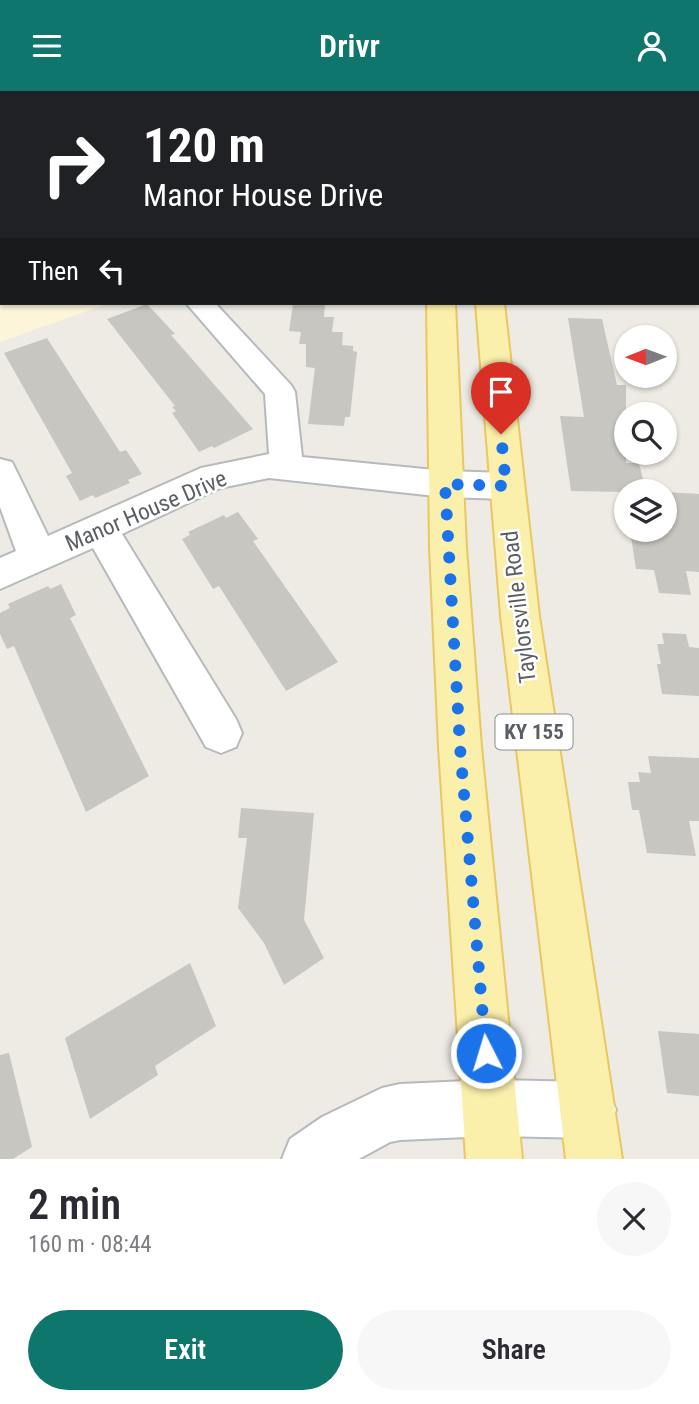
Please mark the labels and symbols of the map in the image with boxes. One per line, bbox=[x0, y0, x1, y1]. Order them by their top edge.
north arrow bbox=[614, 325, 677, 389]
pin bbox=[471, 362, 531, 434]
street label: Manor House Drive bbox=[61, 465, 231, 557]
street label: Taylorsville Road bbox=[496, 529, 542, 685]
road number: KY 155 bbox=[496, 715, 572, 749]
position arrow bbox=[449, 1016, 523, 1090]

